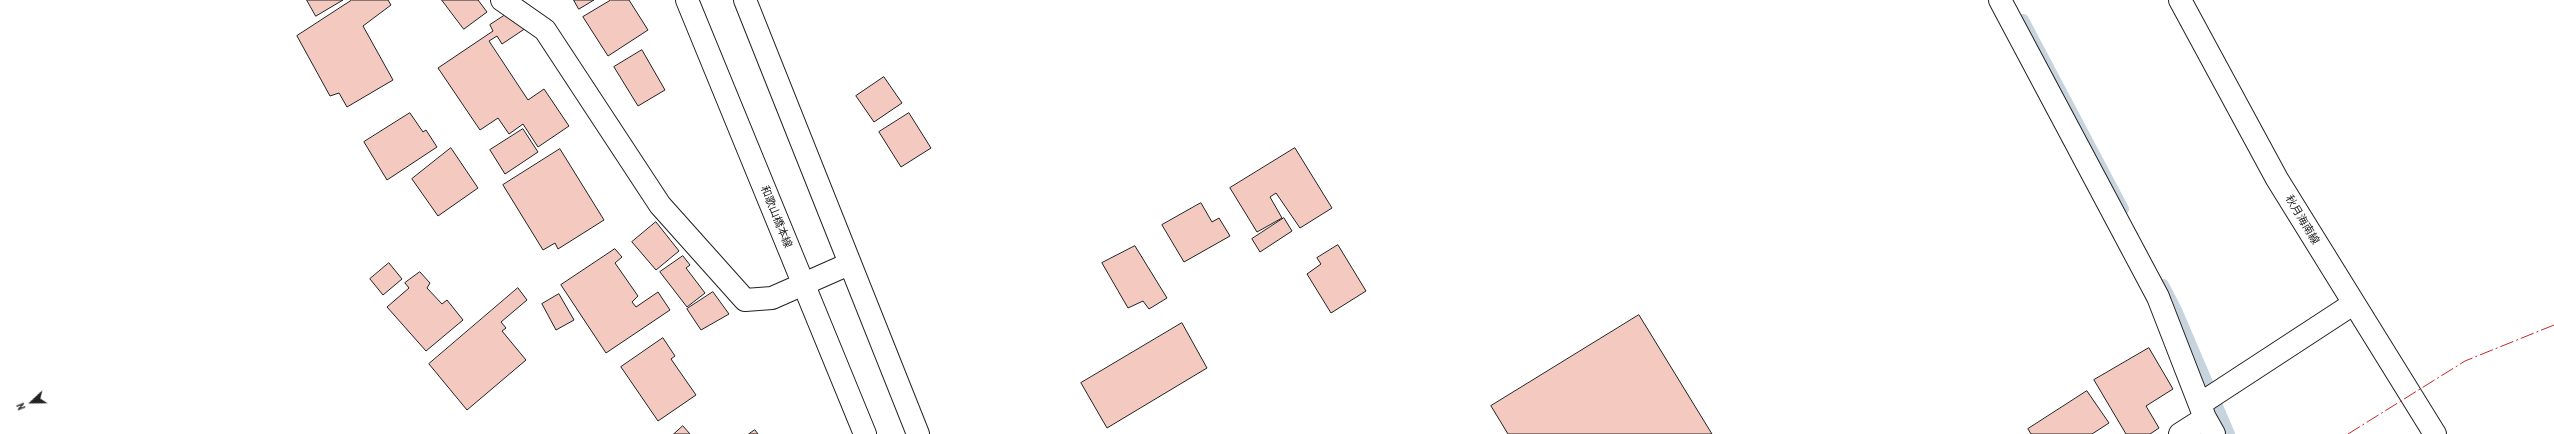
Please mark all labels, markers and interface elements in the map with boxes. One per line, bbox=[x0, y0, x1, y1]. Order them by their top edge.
street label: 和歌山橋本線 bbox=[758, 184, 794, 250]
street label: 秋月海南線 bbox=[2282, 193, 2322, 247]
north arrow bbox=[12, 382, 52, 422]
text: N bbox=[13, 401, 28, 412]

